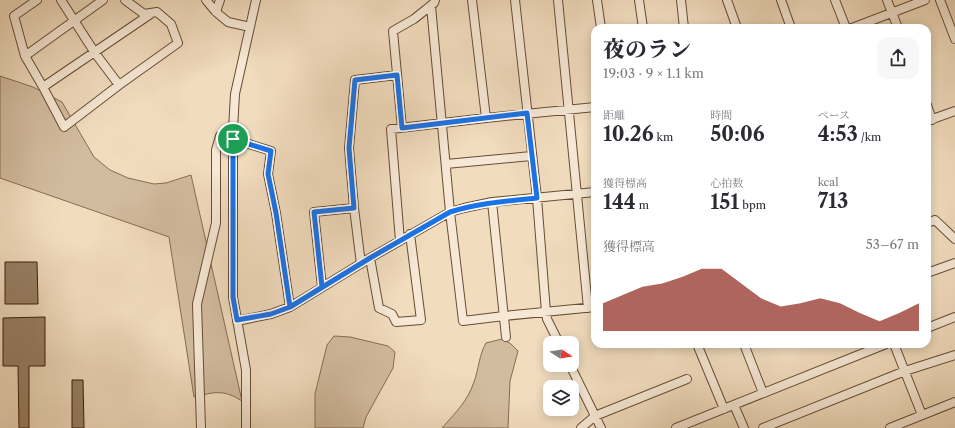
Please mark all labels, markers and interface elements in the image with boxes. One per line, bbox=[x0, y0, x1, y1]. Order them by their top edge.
text: 夜のラン bbox=[603, 36, 691, 63]
button: share bbox=[877, 37, 919, 79]
text: 19:03 · 9 × 1.1 km bbox=[603, 65, 704, 81]
text: 距離 bbox=[603, 108, 625, 122]
text: 時間 bbox=[710, 108, 732, 122]
text: ペース bbox=[818, 108, 850, 122]
pin bbox=[216, 122, 250, 156]
text: 10.26 bbox=[603, 122, 654, 146]
text: 50:06 bbox=[710, 122, 765, 146]
text: 4:53 bbox=[818, 122, 858, 146]
icon: arrive bbox=[222, 128, 244, 150]
text: km bbox=[654, 130, 673, 144]
text: /km bbox=[858, 130, 881, 144]
text: kcal bbox=[818, 175, 838, 189]
text: 獲得標高 bbox=[603, 176, 647, 190]
text: 心拍数 bbox=[710, 176, 743, 190]
text: 713 bbox=[818, 189, 848, 213]
text: 144 bbox=[603, 190, 636, 214]
text: 151 bbox=[710, 190, 739, 214]
text: m bbox=[636, 198, 649, 212]
text: bpm bbox=[739, 198, 766, 212]
text: 53–67 m bbox=[866, 236, 919, 252]
text: 獲得標高 bbox=[603, 238, 655, 254]
north arrow bbox=[543, 336, 579, 372]
map controls bbox=[543, 336, 579, 416]
button: layers bbox=[543, 380, 579, 416]

